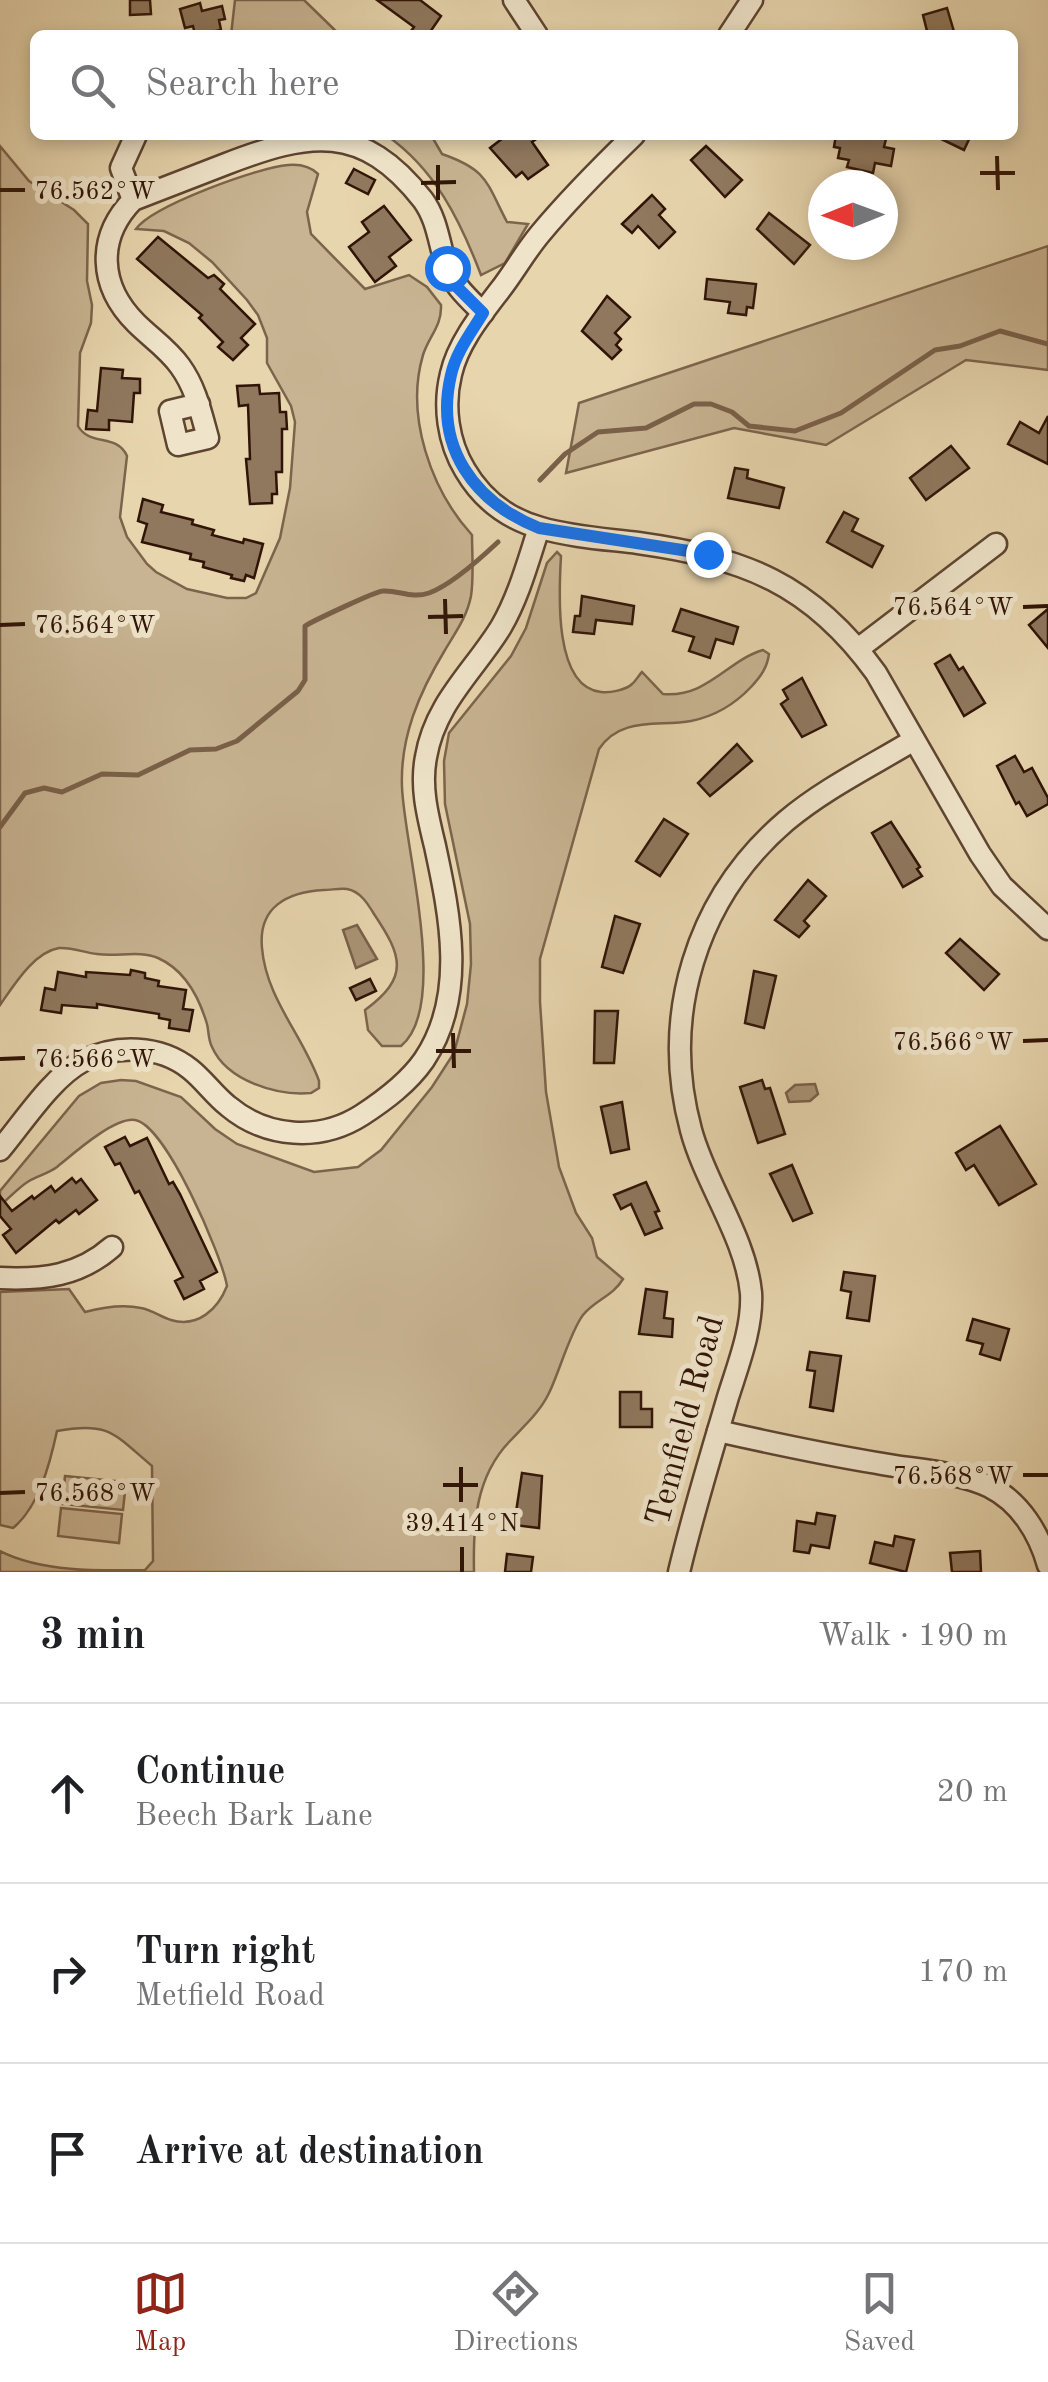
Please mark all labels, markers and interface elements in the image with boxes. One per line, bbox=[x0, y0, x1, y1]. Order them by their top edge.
search box bbox=[30, 30, 1018, 140]
icon: search bbox=[65, 58, 120, 113]
text: Search here bbox=[145, 66, 340, 104]
north arrow bbox=[808, 170, 898, 260]
text: 76.562°W bbox=[35, 180, 156, 205]
route start bbox=[425, 246, 471, 292]
route end bbox=[686, 532, 732, 578]
text: 76.564°W bbox=[893, 596, 1014, 621]
text: 76.564°W bbox=[35, 614, 156, 639]
text: 76.566°W bbox=[893, 1031, 1014, 1056]
text: 76.566°W bbox=[35, 1048, 156, 1073]
street label: Temfield Road bbox=[641, 1312, 731, 1530]
text: 76.568°W bbox=[893, 1465, 1014, 1490]
text: 76.568°W bbox=[35, 1482, 156, 1507]
text: 39.414°N bbox=[405, 1512, 519, 1537]
text: 3 min bbox=[40, 1616, 146, 1658]
text: Walk · 190 m bbox=[818, 1621, 1008, 1653]
text: Continue bbox=[135, 1754, 285, 1792]
icon: ahead bbox=[40, 1766, 95, 1821]
text: 20 m bbox=[937, 1777, 1008, 1809]
text: Beech Bark Lane bbox=[135, 1801, 373, 1833]
text: Turn right bbox=[135, 1934, 315, 1972]
icon: right bbox=[40, 1946, 95, 2001]
text: 170 m bbox=[918, 1957, 1008, 1989]
text: Metfield Road bbox=[135, 1981, 325, 2013]
icon: arrive bbox=[40, 2126, 95, 2181]
text: Arrive at destination bbox=[135, 2134, 484, 2172]
tab: Map bbox=[133, 2266, 188, 2361]
tab: Directions bbox=[454, 2266, 578, 2361]
tab: Saved bbox=[844, 2266, 915, 2361]

